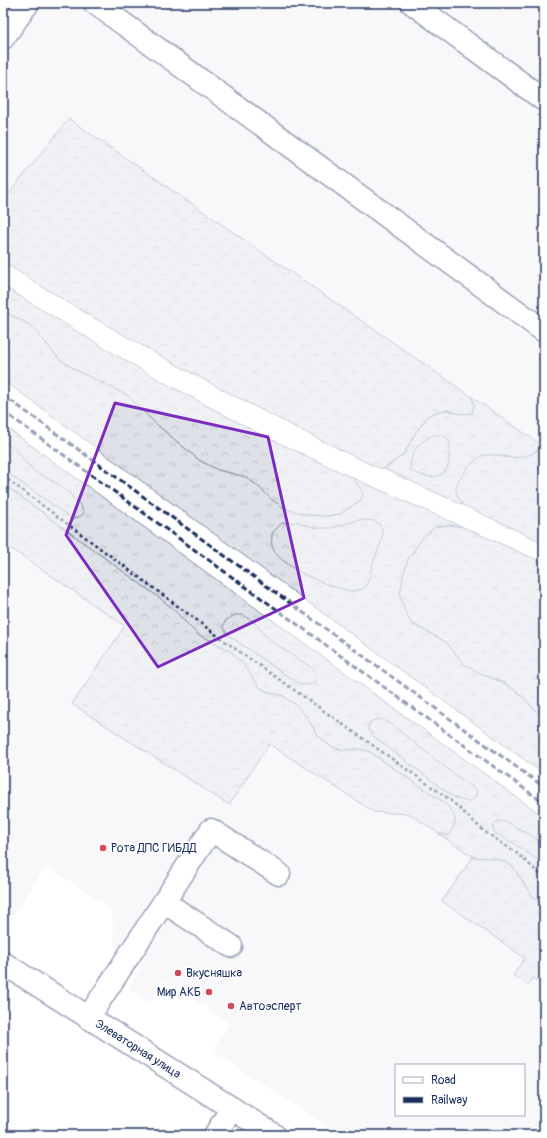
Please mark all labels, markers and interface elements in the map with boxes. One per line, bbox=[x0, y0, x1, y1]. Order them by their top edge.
place label: Рота ДПС ГИБДД bbox=[111, 841, 197, 856]
marker: Рота ДПС ГИБДД bbox=[98, 843, 108, 853]
place label: Вкусняшка bbox=[186, 966, 243, 981]
marker: Вкусняшка bbox=[173, 968, 183, 978]
place label: Мир АКБ bbox=[157, 985, 201, 1000]
marker: Мир АКБ bbox=[204, 987, 214, 997]
place label: Автоэсперт bbox=[239, 999, 301, 1014]
marker: Автоэсперт bbox=[226, 1001, 236, 1011]
street label: Элеваторная улица bbox=[92, 1016, 184, 1082]
legend bbox=[395, 1064, 525, 1116]
text: Road bbox=[431, 1073, 456, 1088]
text: Railway bbox=[431, 1093, 467, 1108]

